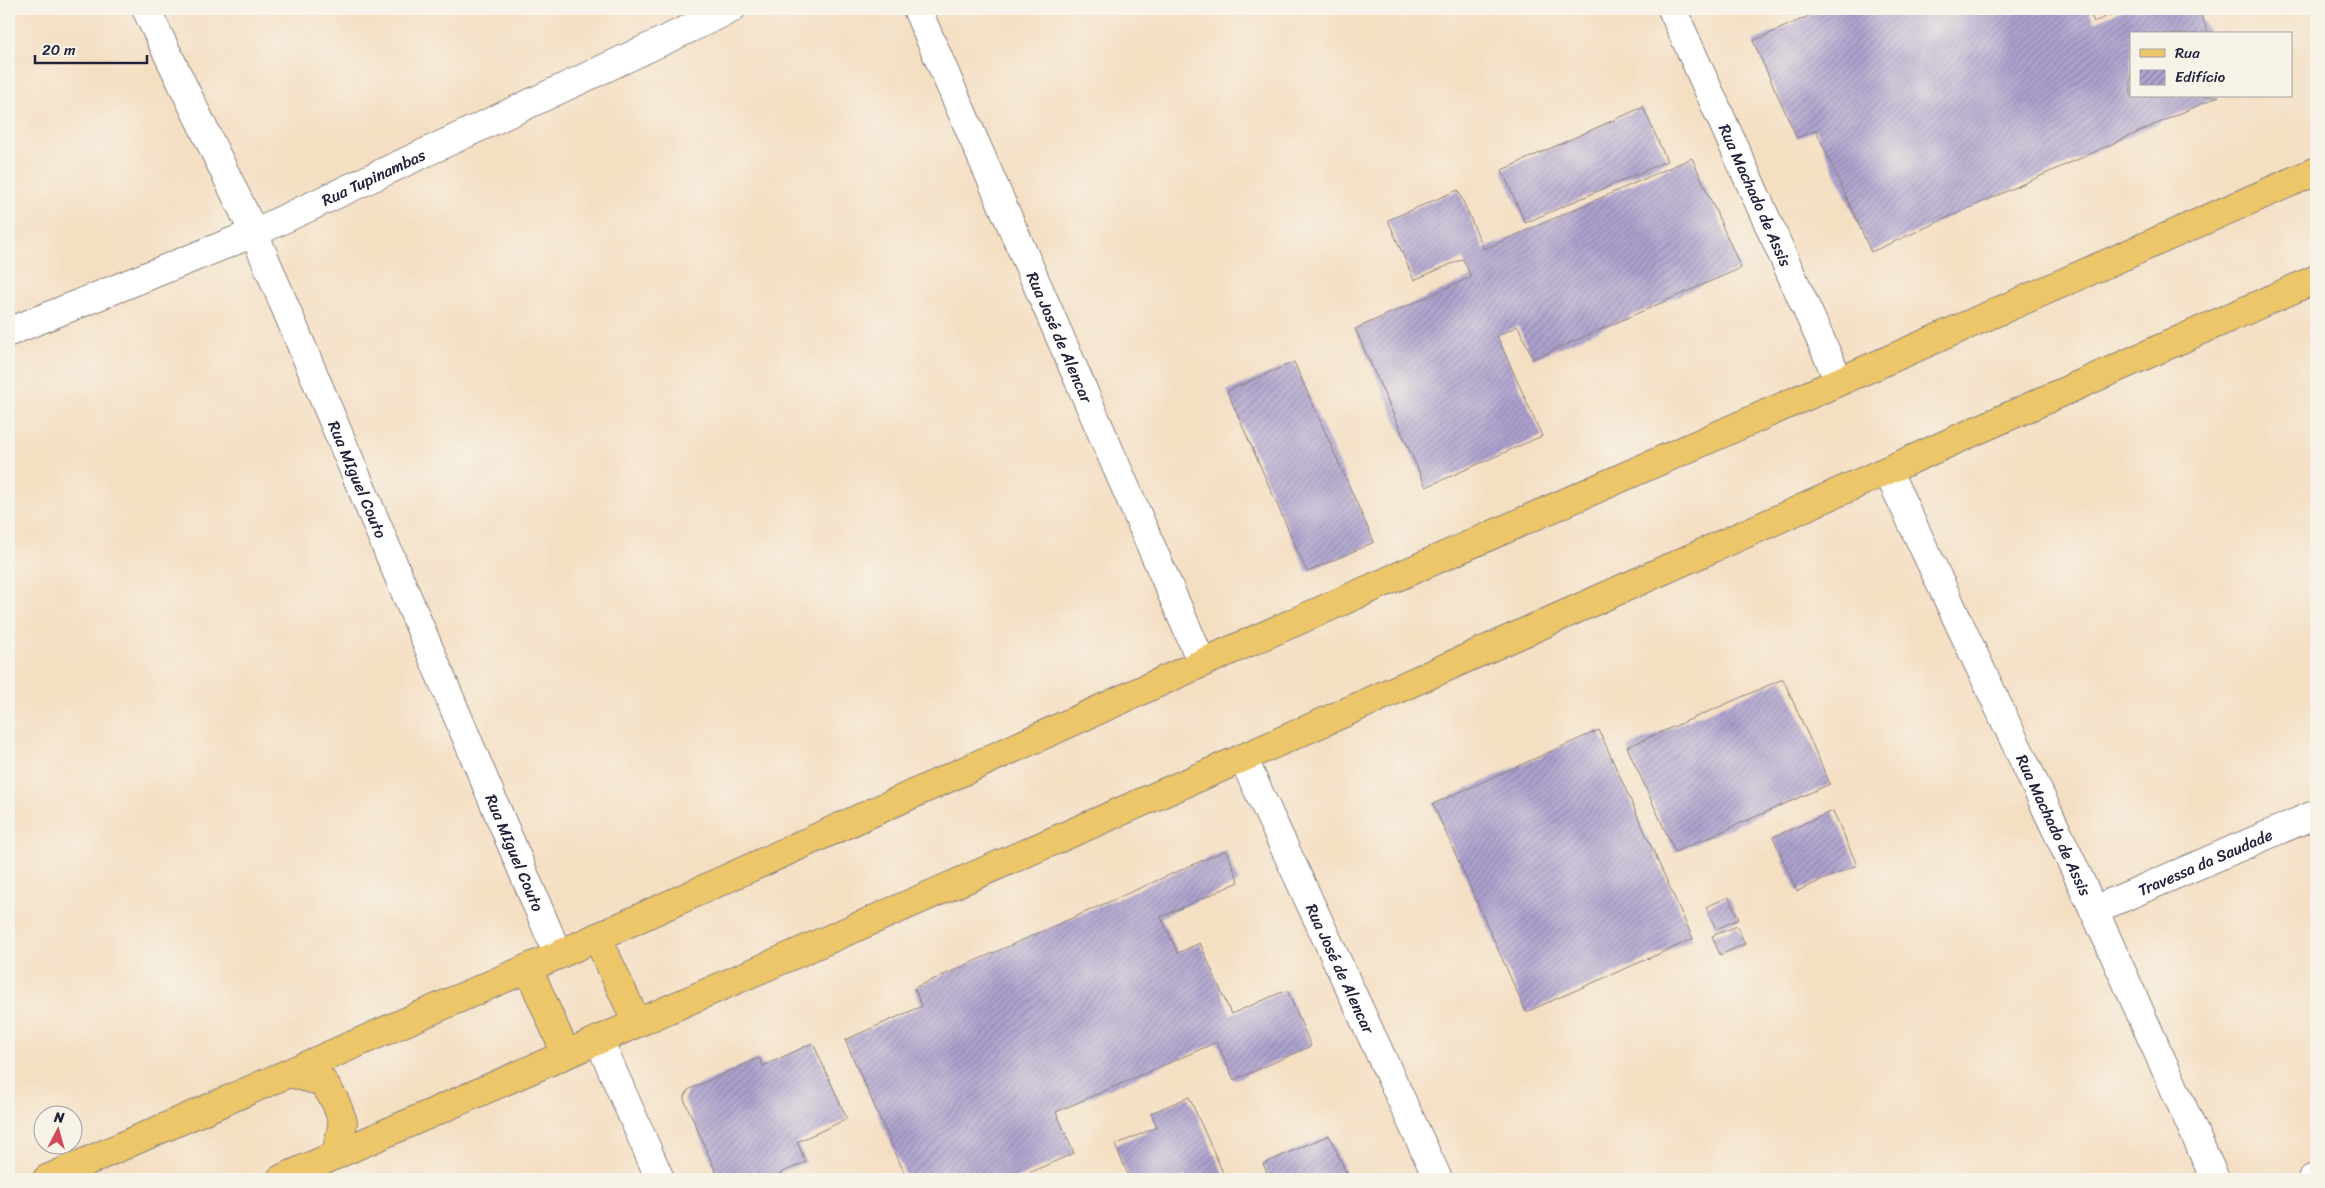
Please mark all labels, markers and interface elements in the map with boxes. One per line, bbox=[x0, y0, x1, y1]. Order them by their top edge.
scale bar bbox=[35, 32, 148, 64]
legend bbox=[2130, 32, 2292, 98]
text: 20 m bbox=[42, 37, 76, 63]
text: Rua bbox=[2175, 40, 2200, 66]
text: Edifício bbox=[2175, 64, 2226, 90]
street label: Rua Machado de Assis bbox=[1711, 119, 1801, 272]
street label: Rua Tupinambas bbox=[316, 140, 431, 214]
street label: Rua José de Alencar bbox=[1019, 267, 1102, 409]
street label: Rua MIguel Couto bbox=[320, 416, 395, 543]
street label: Rua Machado de Assis bbox=[2008, 749, 2100, 901]
street label: Rua MIguel Couto bbox=[477, 789, 553, 916]
street label: Travessa da Saudade bbox=[2133, 820, 2277, 904]
street label: Rua José de Alencar bbox=[1298, 898, 1384, 1040]
text: N bbox=[52, 1105, 66, 1131]
north arrow bbox=[32, 1106, 82, 1156]

